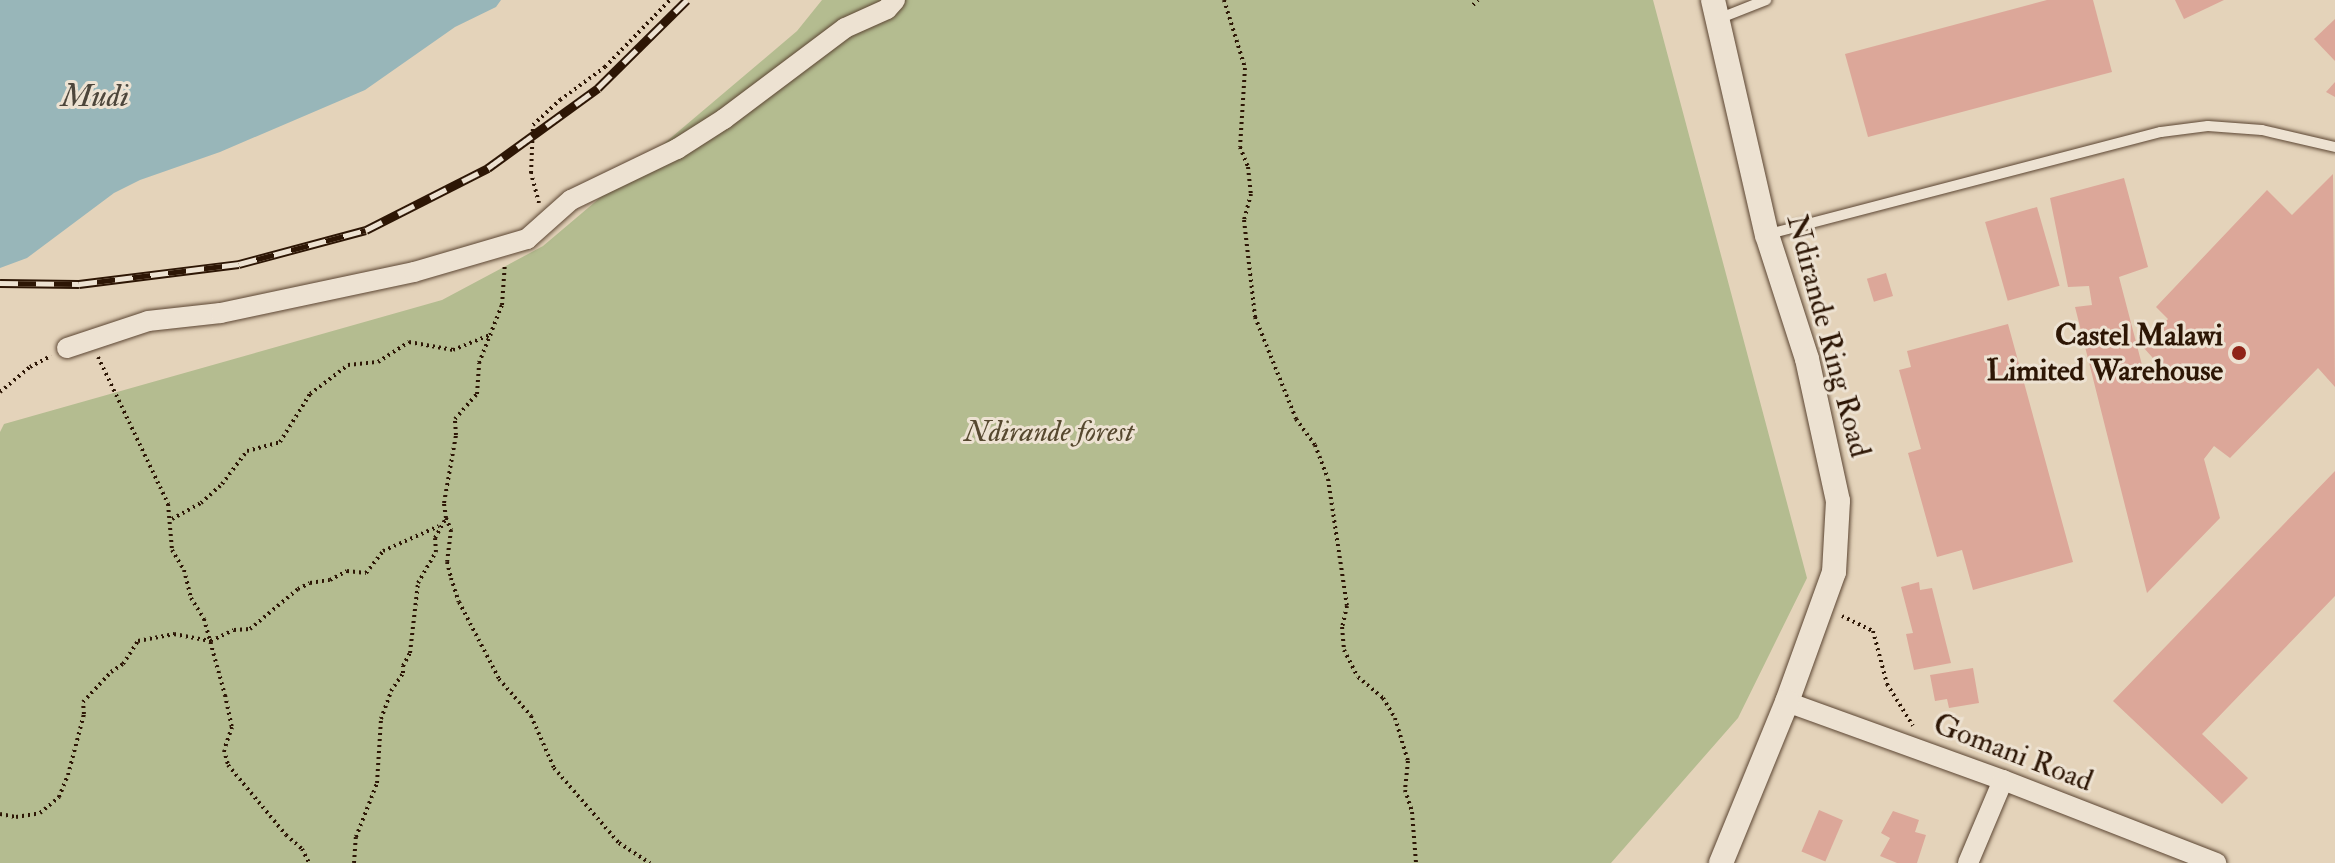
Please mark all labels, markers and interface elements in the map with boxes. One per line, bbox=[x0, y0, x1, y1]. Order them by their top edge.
water label: Mudi bbox=[61, 77, 129, 115]
street label: Ndirande Ring Road bbox=[1778, 211, 1878, 461]
place label: Castel Malawi Limited Warehouse bbox=[1986, 318, 2223, 388]
marker: Castel Malawi Limited Warehouse bbox=[2230, 344, 2248, 362]
park label: Ndirande forest bbox=[964, 414, 1134, 450]
street label: Gomani Road bbox=[1928, 706, 2098, 800]

